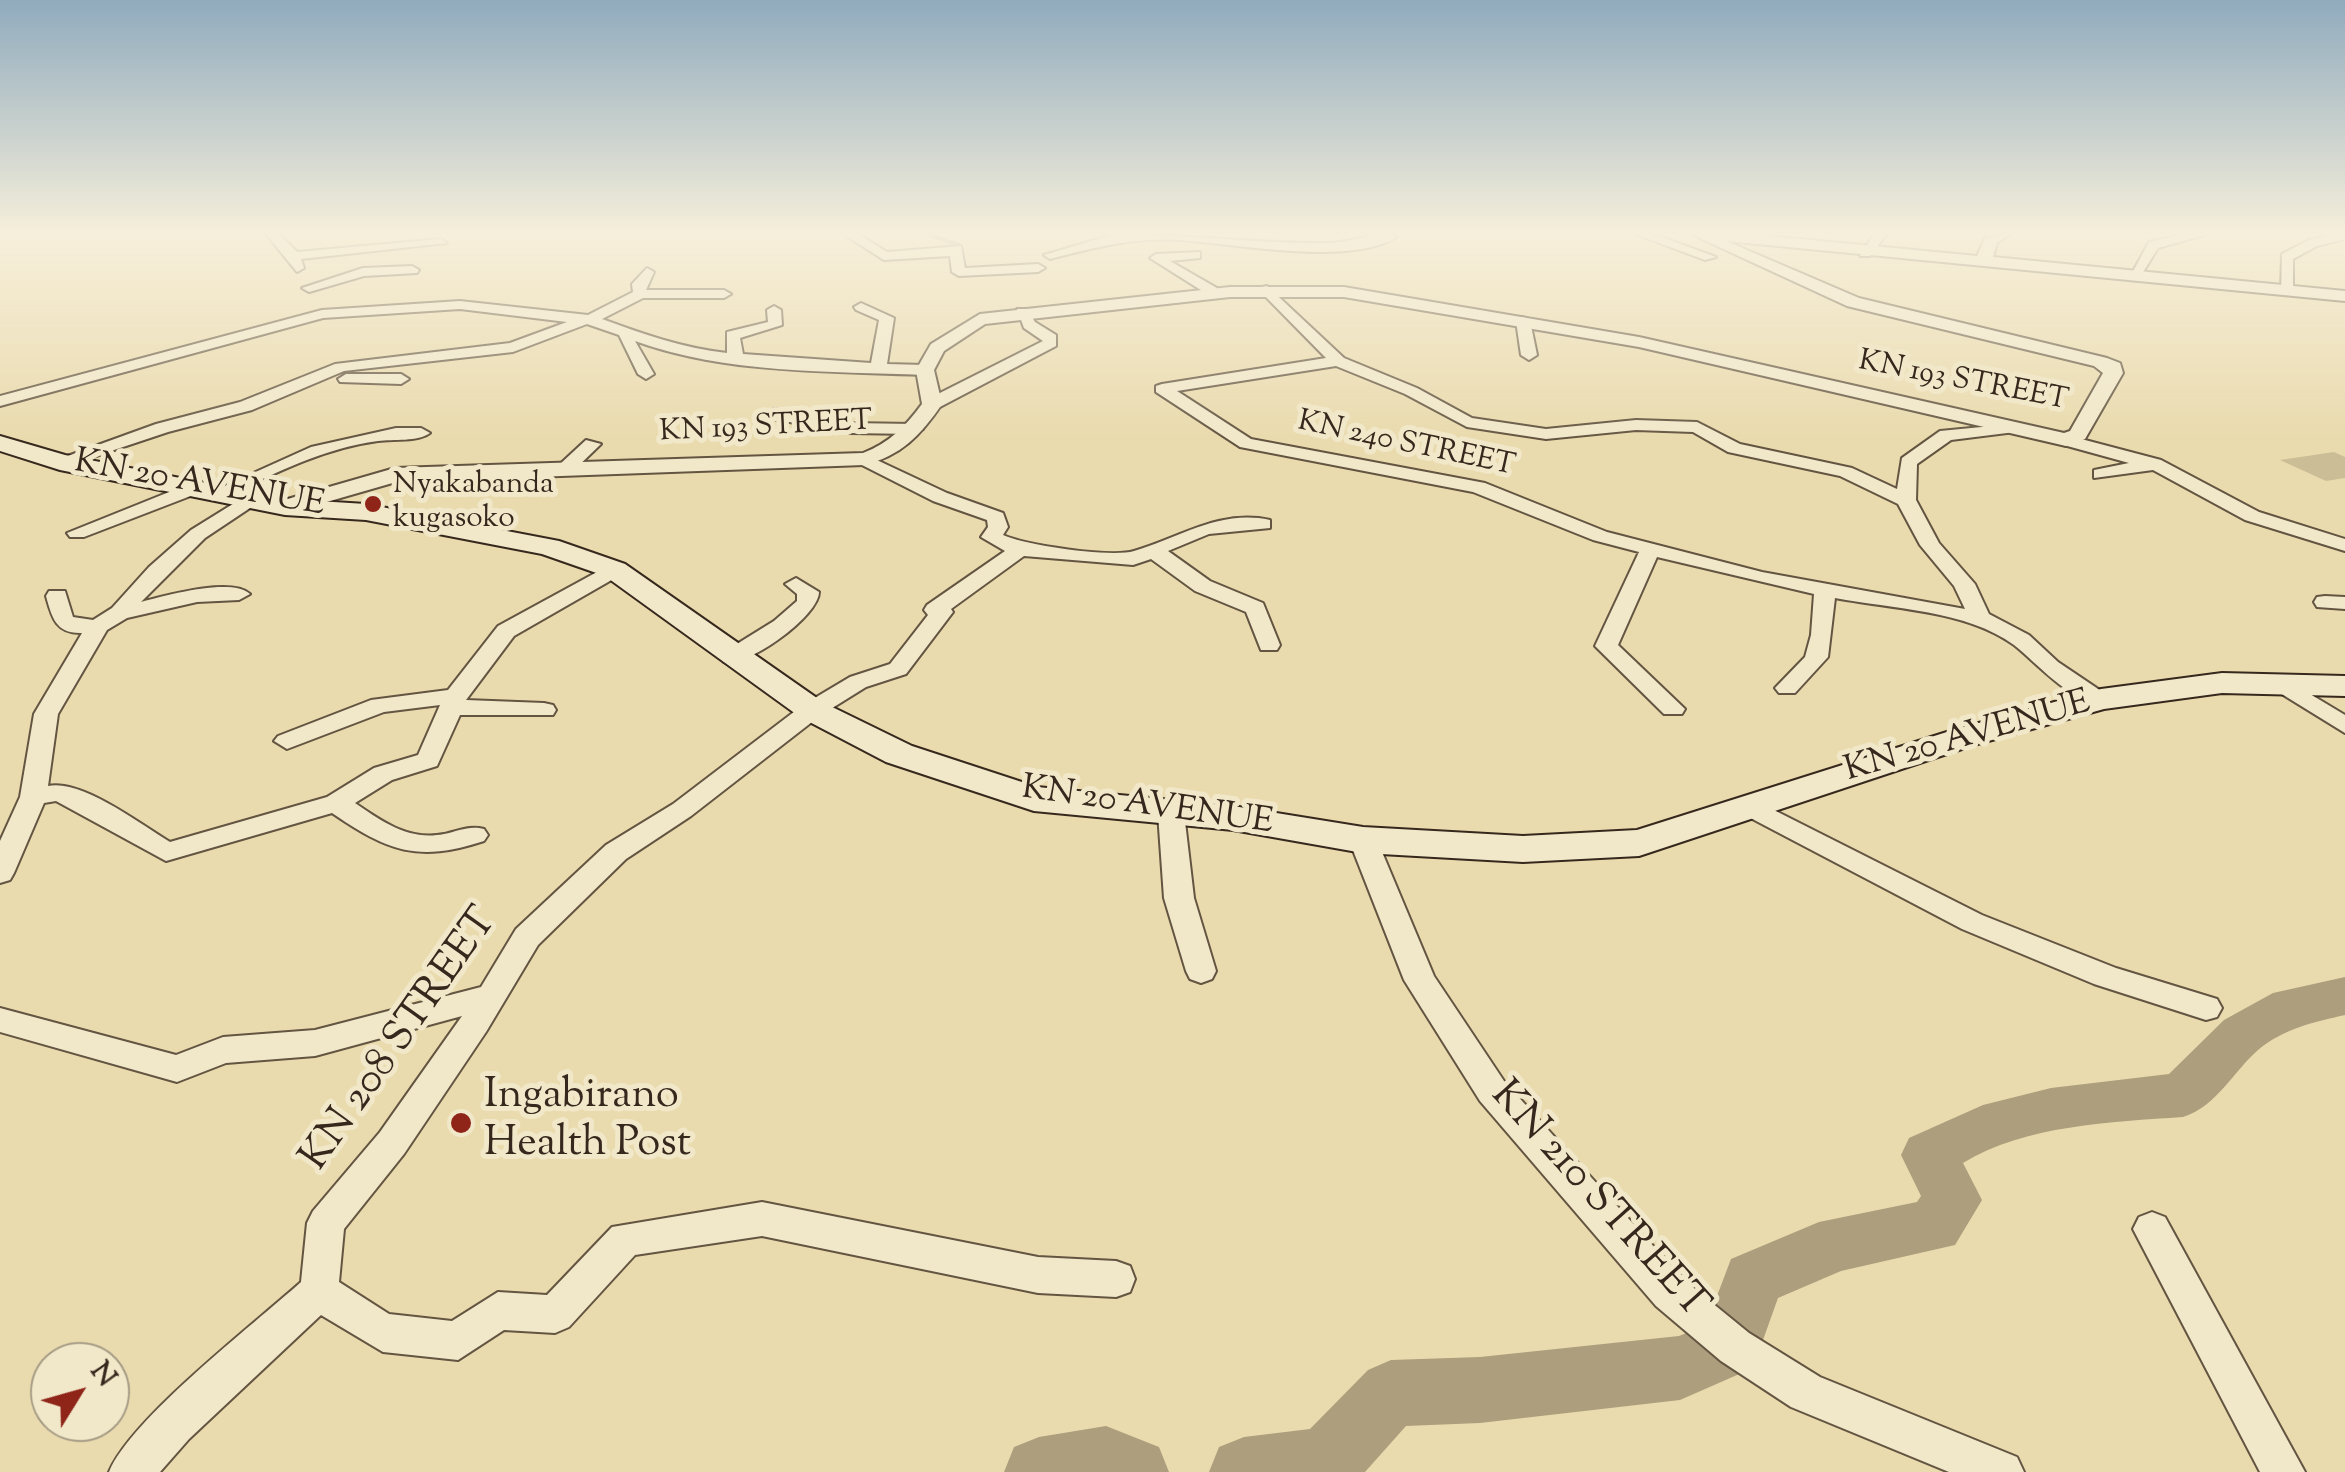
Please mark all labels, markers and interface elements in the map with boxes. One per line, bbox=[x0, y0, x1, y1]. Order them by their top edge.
street label: KN 193 STREET bbox=[1855, 345, 2071, 421]
street label: KN 193 STREET bbox=[659, 405, 873, 453]
street label: KN 240 STREET bbox=[1294, 405, 1518, 487]
street label: KN 20 AVENUE bbox=[71, 443, 327, 529]
place label: Nyakabanda kugasoko bbox=[393, 469, 554, 540]
marker: Nyakabanda kugasoko bbox=[362, 493, 384, 515]
street label: KN 20 AVENUE bbox=[1840, 684, 2096, 794]
street label: KN 20 AVENUE bbox=[1019, 770, 1275, 846]
street label: KN 208 STREET bbox=[293, 900, 511, 1182]
street label: KN 210 STREET bbox=[1477, 1073, 1717, 1331]
place label: Ingabirano Health Post bbox=[484, 1074, 691, 1172]
marker: Ingabirano Health Post bbox=[448, 1110, 474, 1136]
north arrow bbox=[30, 1342, 130, 1442]
text: N bbox=[80, 1354, 125, 1396]

